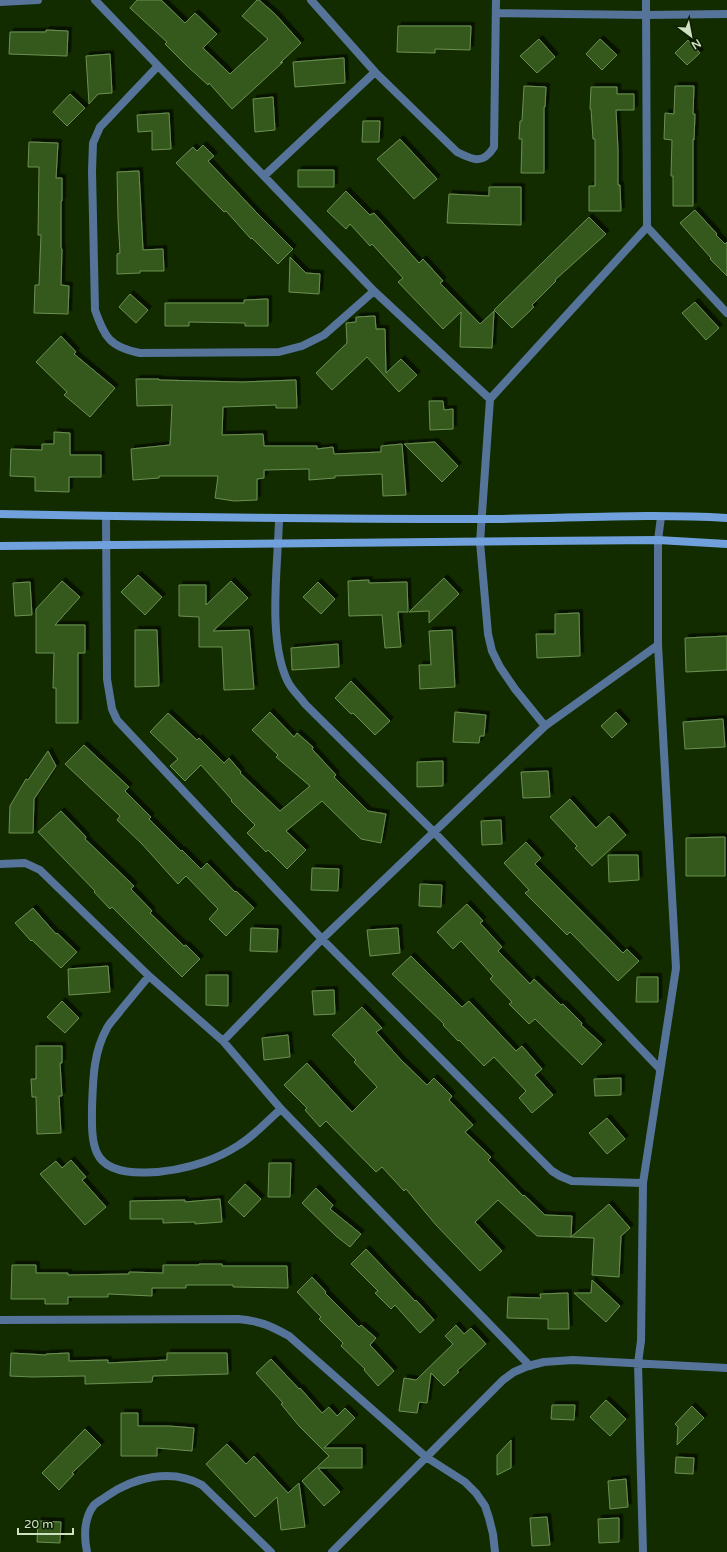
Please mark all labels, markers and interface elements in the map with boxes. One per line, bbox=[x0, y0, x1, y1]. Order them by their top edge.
north arrow bbox=[671, 16, 711, 56]
text: N bbox=[689, 36, 703, 52]
scale bar bbox=[18, 1510, 73, 1536]
text: 20 m bbox=[24, 1517, 53, 1531]

